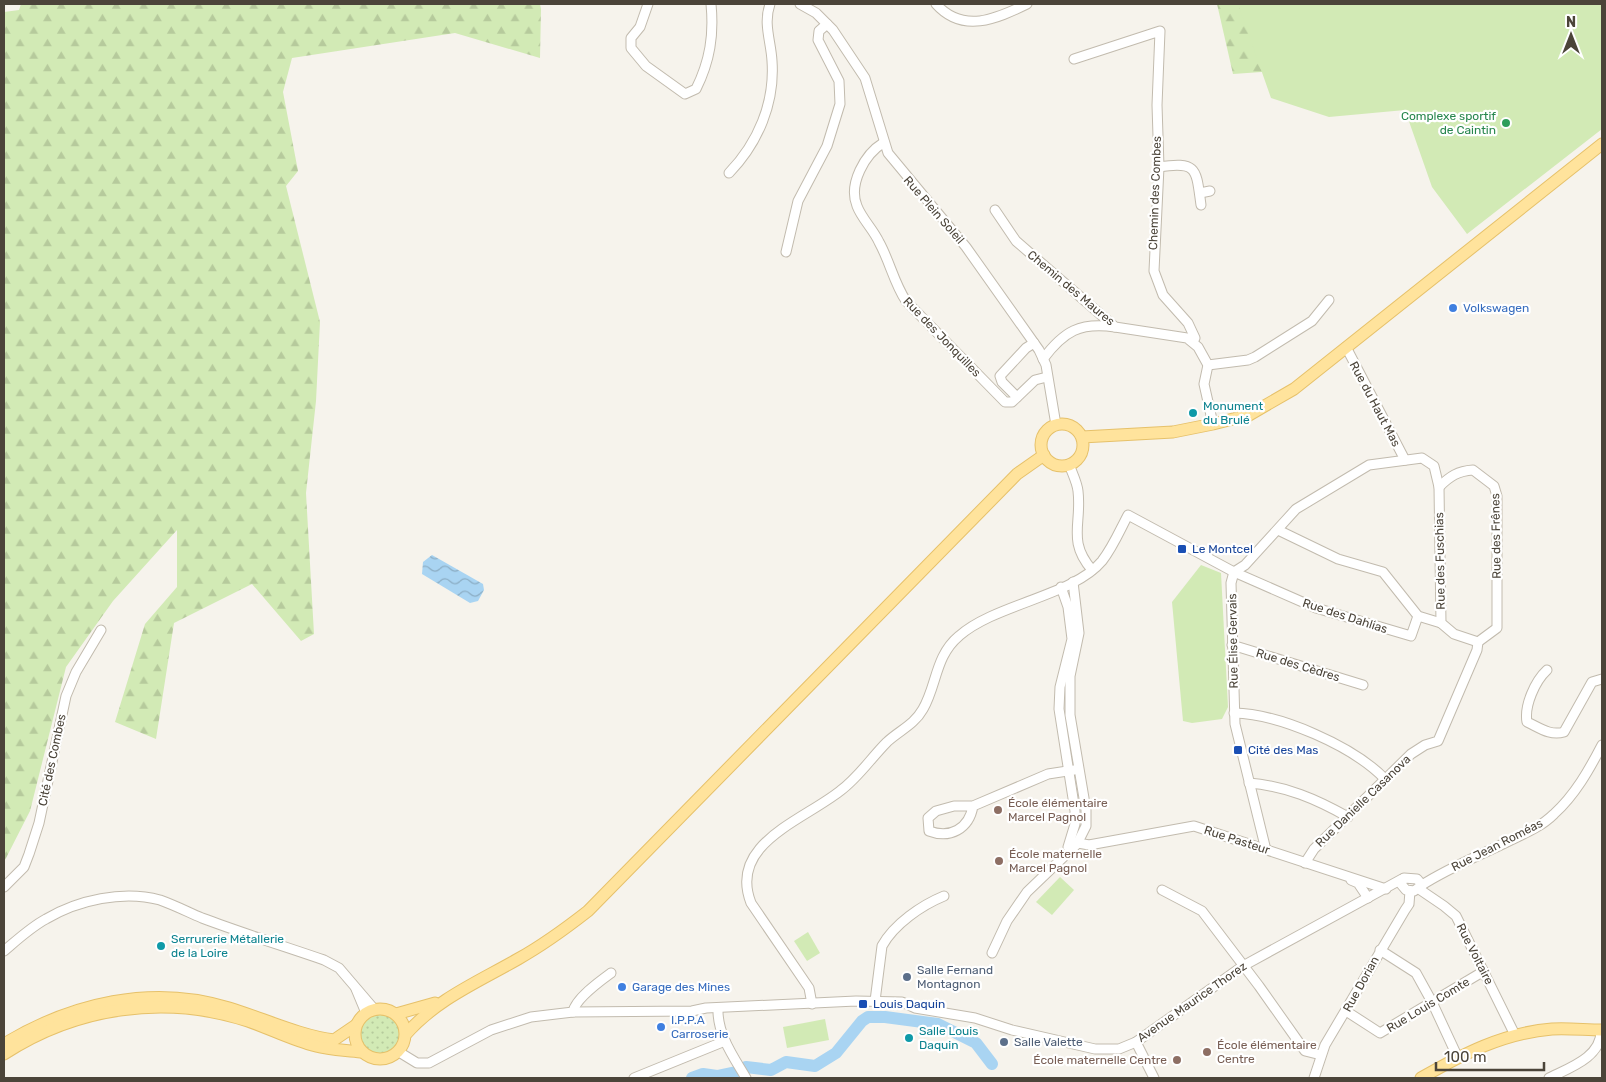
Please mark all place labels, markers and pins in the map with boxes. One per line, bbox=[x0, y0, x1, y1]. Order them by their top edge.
place label: Complexe sportif de Caintin bbox=[1401, 109, 1496, 137]
marker: Complexe sportif de Caintin bbox=[1500, 117, 1512, 129]
place label: Volkswagen bbox=[1463, 301, 1529, 315]
marker: Volkswagen bbox=[1447, 302, 1459, 314]
place label: Monument du Brulé bbox=[1203, 399, 1263, 427]
marker: Monument du Brulé bbox=[1187, 407, 1199, 419]
place label: Le Montcel bbox=[1192, 542, 1253, 556]
marker: Le Montcel bbox=[1176, 543, 1188, 555]
place label: Cité des Mas bbox=[1248, 743, 1318, 757]
marker: Cité des Mas bbox=[1232, 744, 1244, 756]
place label: École élémentaire Marcel Pagnol bbox=[1008, 796, 1108, 824]
marker: École élémentaire Marcel Pagnol bbox=[992, 804, 1004, 816]
place label: École maternelle Marcel Pagnol bbox=[1009, 847, 1102, 875]
marker: École maternelle Marcel Pagnol bbox=[993, 855, 1005, 867]
place label: Serrurerie Métallerie de la Loire bbox=[171, 932, 284, 960]
marker: Serrurerie Métallerie de la Loire bbox=[155, 940, 167, 952]
place label: Salle Fernand Montagnon bbox=[917, 963, 993, 991]
marker: Salle Fernand Montagnon bbox=[901, 971, 913, 983]
place label: Garage des Mines bbox=[632, 980, 730, 994]
marker: Garage des Mines bbox=[616, 981, 628, 993]
place label: Louis Daquin bbox=[873, 997, 945, 1011]
marker: Louis Daquin bbox=[857, 998, 869, 1010]
place label: I.P.P.A Carroserie bbox=[671, 1013, 729, 1041]
marker: I.P.P.A Carroserie bbox=[655, 1021, 667, 1033]
place label: Salle Louis Daquin bbox=[919, 1024, 978, 1052]
marker: Salle Louis Daquin bbox=[903, 1032, 915, 1044]
place label: Salle Valette bbox=[1014, 1035, 1083, 1049]
marker: Salle Valette bbox=[998, 1036, 1010, 1048]
place label: École élémentaire Centre bbox=[1217, 1038, 1317, 1066]
marker: École élémentaire Centre bbox=[1201, 1046, 1213, 1058]
place label: École maternelle Centre bbox=[1033, 1053, 1167, 1067]
marker: École maternelle Centre bbox=[1171, 1054, 1183, 1066]

